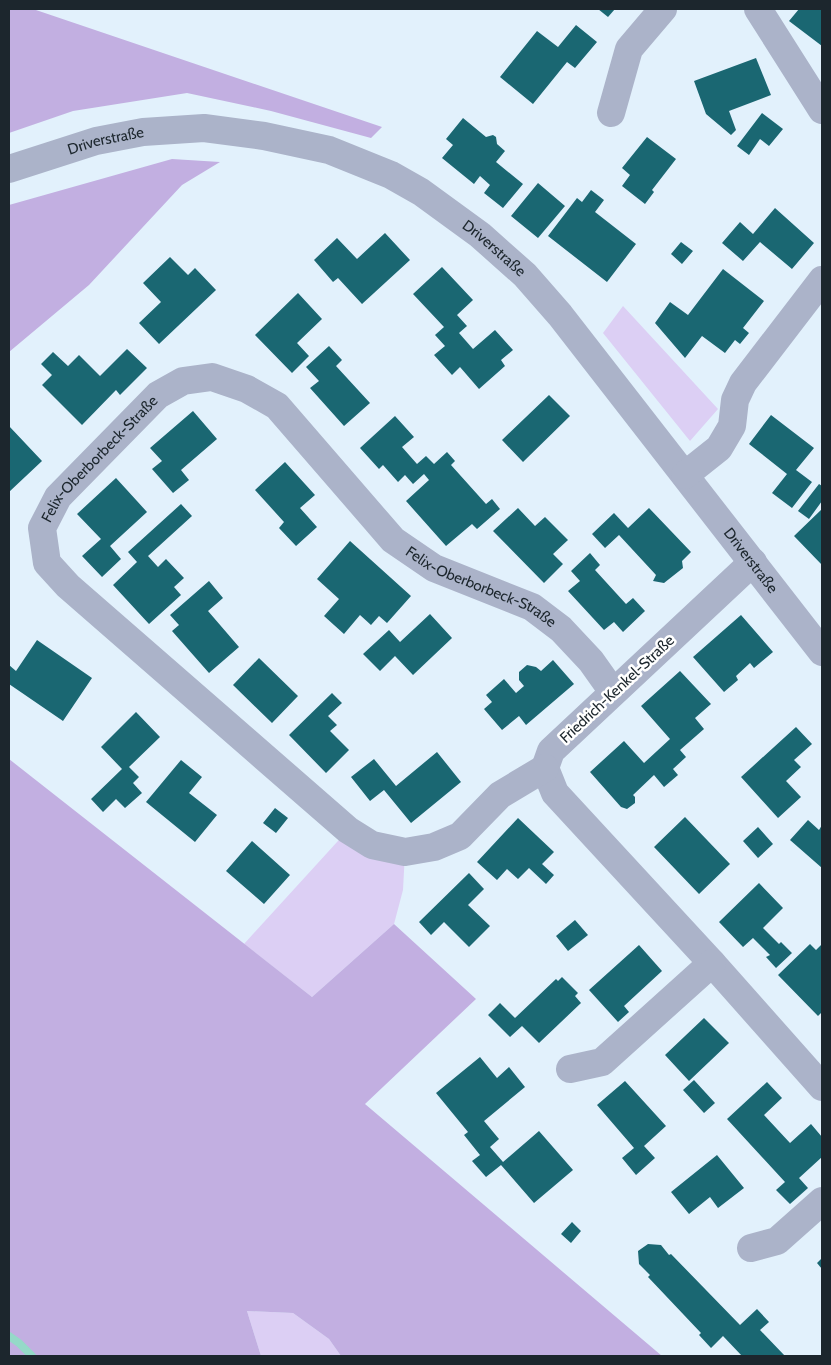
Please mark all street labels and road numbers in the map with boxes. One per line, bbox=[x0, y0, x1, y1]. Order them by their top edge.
street label: Driverstraße bbox=[65, 123, 146, 159]
street label: Driverstraße bbox=[459, 216, 530, 281]
street label: Felix-Oberborbeck-Straße bbox=[38, 391, 162, 525]
street label: Driverstraße bbox=[720, 524, 782, 597]
street label: Felix-Oberborbeck-Straße bbox=[402, 542, 560, 631]
street label: Friedrich-Kenkel-Straße bbox=[556, 631, 678, 747]

